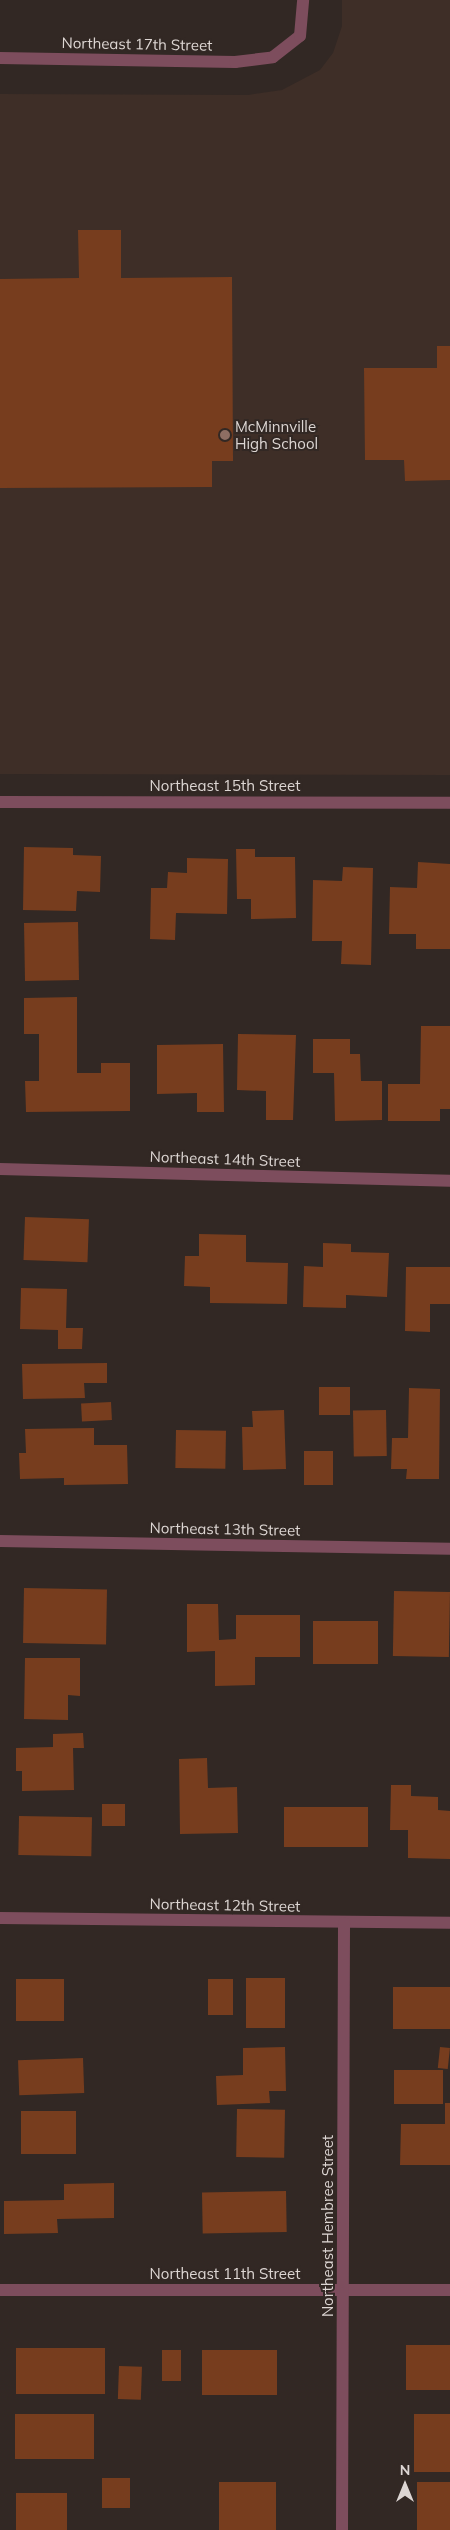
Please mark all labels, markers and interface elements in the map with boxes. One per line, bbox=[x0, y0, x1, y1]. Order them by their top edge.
street label: Northeast 17th Street bbox=[61, 34, 213, 54]
place label: McMinnville High School bbox=[235, 417, 318, 452]
marker: McMinnville High School bbox=[219, 429, 231, 441]
street label: Northeast 15th Street bbox=[150, 777, 300, 795]
street label: Northeast 14th Street bbox=[149, 1147, 301, 1171]
street label: Northeast 13th Street bbox=[149, 1519, 301, 1539]
street label: Northeast 12th Street bbox=[149, 1895, 301, 1915]
street label: Northeast Hembree Street bbox=[319, 2135, 337, 2317]
street label: Northeast 11th Street bbox=[150, 2265, 300, 2283]
north arrow bbox=[380, 2460, 430, 2510]
text: N bbox=[400, 2461, 410, 2479]

